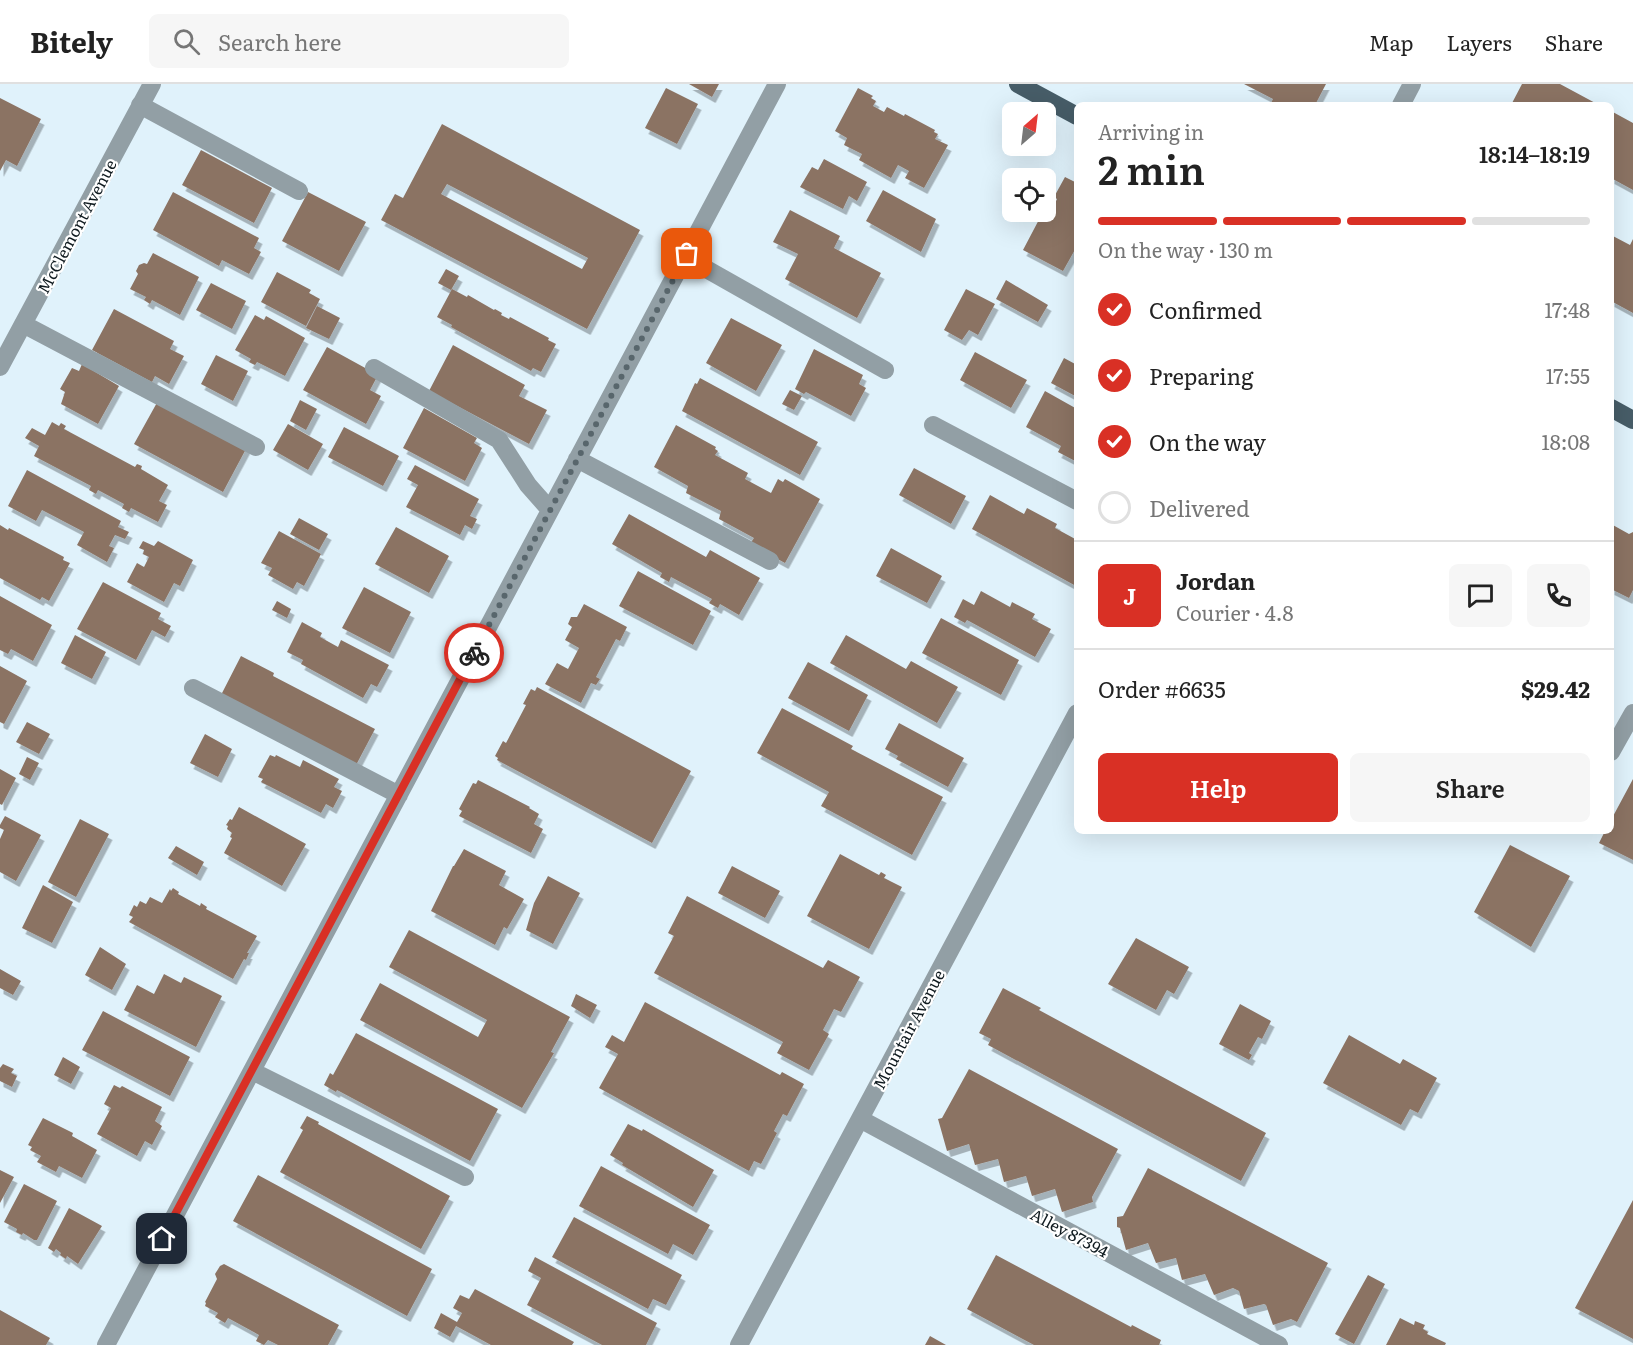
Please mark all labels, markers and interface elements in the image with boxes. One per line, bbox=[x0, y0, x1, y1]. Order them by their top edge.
search box bbox=[149, 14, 569, 68]
text: Bitely bbox=[30, 20, 113, 62]
icon: search bbox=[170, 25, 203, 58]
text: Search here bbox=[218, 25, 341, 58]
text: Map bbox=[1369, 26, 1414, 57]
text: Layers bbox=[1447, 26, 1512, 57]
text: Share bbox=[1545, 26, 1603, 57]
north arrow bbox=[1002, 102, 1056, 156]
map controls bbox=[1002, 102, 1056, 222]
text: Arriving in bbox=[1098, 116, 1204, 146]
text: 18:14–18:19 bbox=[1479, 137, 1590, 170]
text: 2 min bbox=[1098, 139, 1205, 197]
street label: McClemont Avenue bbox=[31, 155, 121, 297]
button: locate bbox=[1002, 168, 1056, 222]
pin bbox=[661, 228, 712, 279]
text: On the way · 130 m bbox=[1098, 234, 1273, 264]
icon: bag bbox=[670, 237, 703, 270]
icon: check bbox=[1098, 293, 1131, 326]
text: Confirmed bbox=[1149, 293, 1262, 326]
text: 17:48 bbox=[1544, 294, 1590, 324]
icon: check bbox=[1098, 359, 1131, 392]
text: Preparing bbox=[1149, 359, 1253, 392]
text: 17:55 bbox=[1546, 360, 1590, 390]
icon: check bbox=[1098, 425, 1131, 458]
text: On the way bbox=[1149, 425, 1266, 458]
text: 18:08 bbox=[1542, 426, 1590, 456]
text: Delivered bbox=[1149, 491, 1250, 524]
text: Jordan bbox=[1176, 564, 1255, 597]
button: chat bbox=[1449, 564, 1512, 627]
button: phone bbox=[1527, 564, 1590, 627]
text: J bbox=[1123, 579, 1136, 612]
text: Courier · 4.8 bbox=[1176, 597, 1293, 627]
courier bbox=[444, 623, 504, 683]
icon: bike bbox=[458, 637, 491, 670]
text: Order #6635 bbox=[1098, 672, 1226, 705]
text: $29.42 bbox=[1521, 672, 1590, 705]
button: Help bbox=[1098, 753, 1338, 822]
button: Share bbox=[1350, 753, 1590, 822]
street label: Mountair Avenue bbox=[866, 965, 950, 1093]
street label: Alley 87394 bbox=[1027, 1201, 1113, 1263]
pin bbox=[136, 1213, 187, 1264]
icon: home bbox=[145, 1222, 178, 1255]

